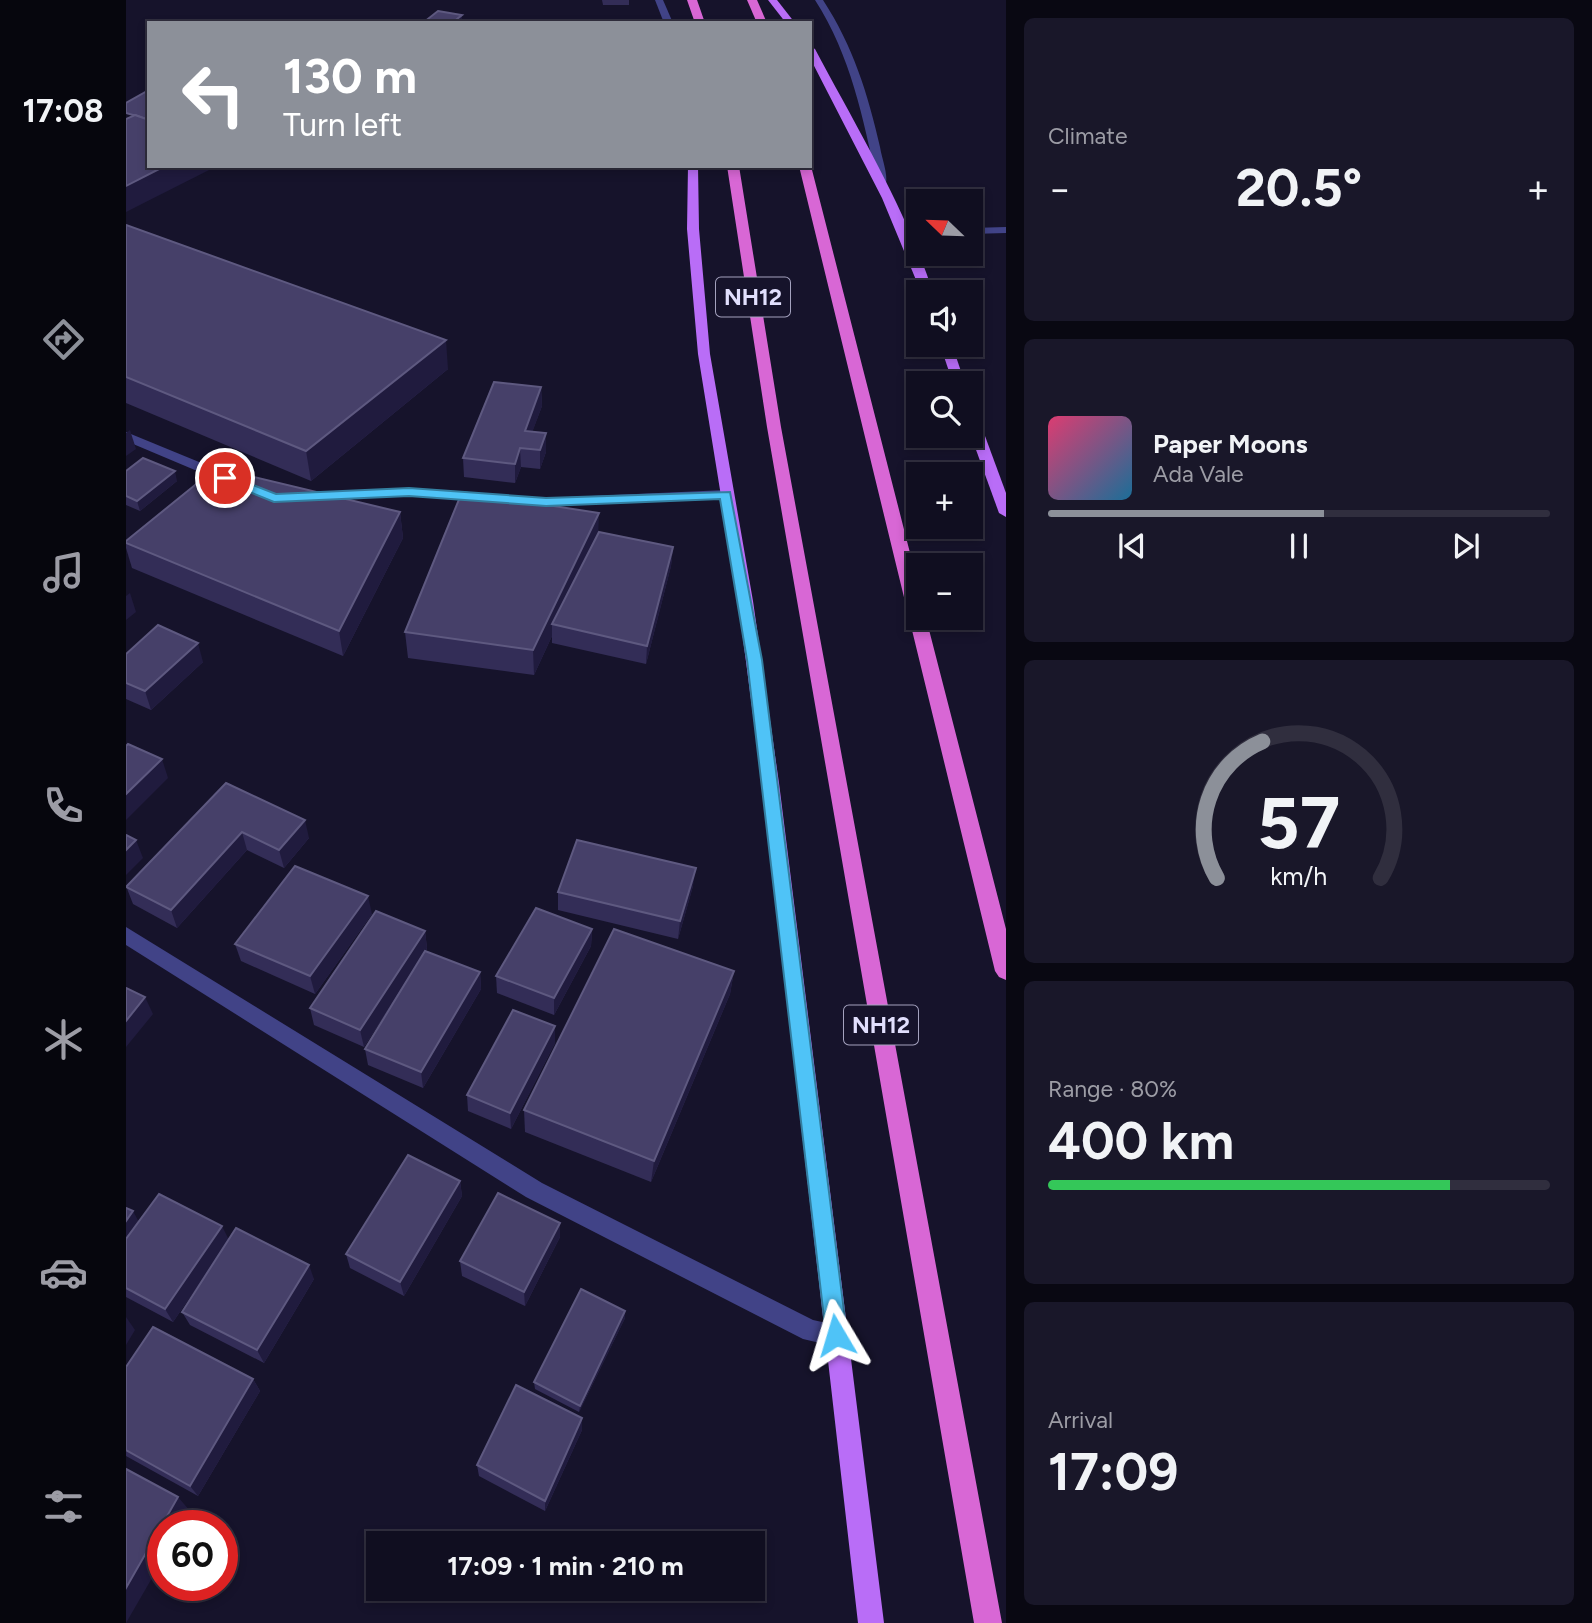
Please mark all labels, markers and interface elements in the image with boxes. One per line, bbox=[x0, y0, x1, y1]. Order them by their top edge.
text: 130 m bbox=[283, 46, 417, 105]
icon: left bbox=[168, 49, 259, 140]
text: 17:08 bbox=[22, 92, 104, 130]
text: Turn left bbox=[283, 106, 402, 144]
text: Climate bbox=[1048, 122, 1127, 150]
text: 20.5° bbox=[1236, 157, 1362, 219]
text: − bbox=[1048, 166, 1072, 212]
text: + bbox=[1526, 166, 1550, 212]
north arrow bbox=[906, 189, 984, 266]
map controls bbox=[906, 189, 983, 630]
road number: NH12 bbox=[716, 278, 790, 316]
button: sound bbox=[906, 280, 983, 357]
icon: directions bbox=[39, 315, 88, 364]
button: search bbox=[906, 371, 983, 448]
text: Paper Moons bbox=[1153, 428, 1308, 460]
pin bbox=[195, 448, 255, 508]
icon: arrive bbox=[206, 459, 244, 497]
text: Ada Vale bbox=[1153, 460, 1244, 488]
button: + bbox=[906, 462, 983, 539]
icon: previous bbox=[1113, 527, 1151, 565]
icon: pause bbox=[1280, 527, 1318, 565]
icon: next bbox=[1447, 527, 1485, 565]
icon: music bbox=[39, 548, 88, 597]
button: − bbox=[906, 553, 983, 630]
text: 57 bbox=[1258, 779, 1340, 866]
icon: phone bbox=[39, 781, 88, 830]
text: km/h bbox=[1270, 860, 1328, 890]
road number: NH12 bbox=[844, 1006, 918, 1044]
icon: climate bbox=[39, 1015, 88, 1064]
text: Range · 80% bbox=[1048, 1075, 1177, 1103]
text: 400 km bbox=[1048, 1110, 1234, 1172]
icon: car bbox=[39, 1248, 88, 1297]
position arrow bbox=[799, 1298, 873, 1372]
text: Arrival bbox=[1048, 1406, 1113, 1434]
text: 17:09 bbox=[1048, 1441, 1178, 1503]
icon: filters bbox=[39, 1482, 88, 1531]
speed limit sign: 60 bbox=[147, 1510, 238, 1601]
text: 17:09 · 1 min · 210 m bbox=[447, 1550, 684, 1582]

